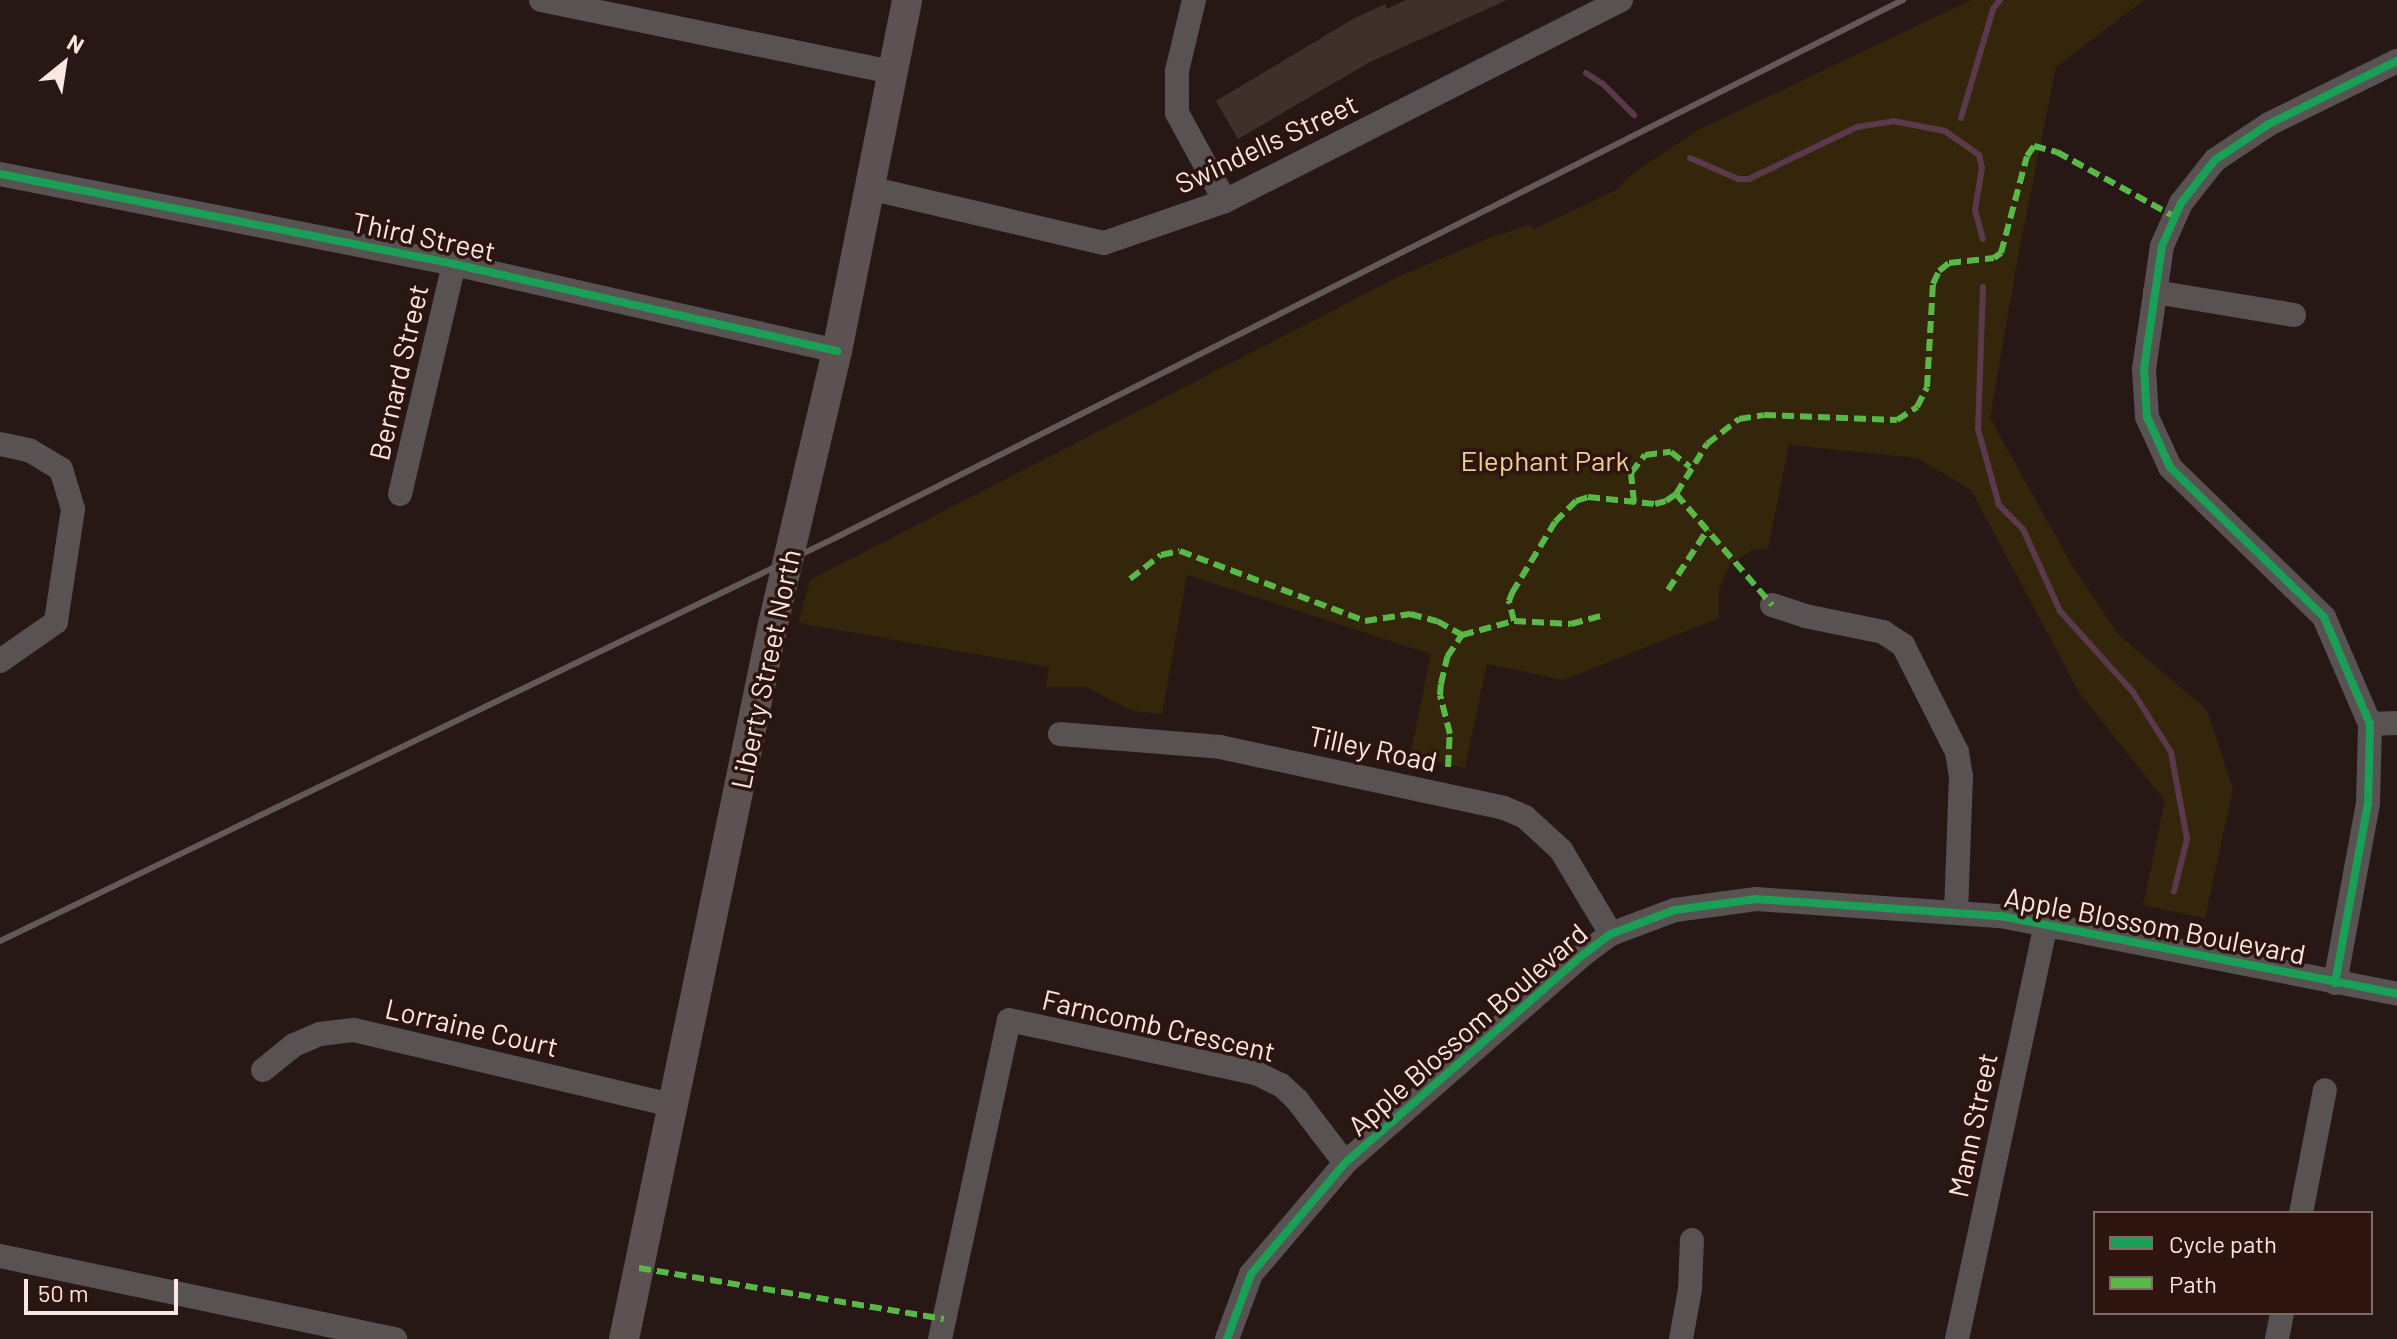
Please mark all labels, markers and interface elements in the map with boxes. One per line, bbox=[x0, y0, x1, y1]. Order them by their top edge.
north arrow bbox=[24, 24, 104, 104]
text: N bbox=[63, 28, 89, 58]
street label: Swindells Street bbox=[1170, 86, 1362, 200]
street label: Third Street bbox=[349, 204, 499, 268]
street label: Bernard Street bbox=[361, 281, 435, 463]
park label: Elephant Park bbox=[1460, 443, 1630, 477]
street label: Liberty Street North bbox=[723, 546, 807, 792]
street label: Tilley Road bbox=[1306, 718, 1440, 778]
street label: Apple Blossom Boulevard bbox=[2002, 879, 2308, 971]
street label: Apple Blossom Boulevard bbox=[1340, 916, 1594, 1142]
street label: Farncomb Crescent bbox=[1039, 982, 1279, 1068]
street label: Lorraine Court bbox=[382, 991, 562, 1063]
street label: Mann Street bbox=[1940, 1050, 2004, 1200]
legend bbox=[2093, 1211, 2373, 1315]
text: Cycle path bbox=[2169, 1229, 2277, 1258]
scale bar bbox=[28, 1263, 182, 1313]
text: Path bbox=[2169, 1269, 2217, 1298]
text: 50 m bbox=[38, 1278, 89, 1307]

